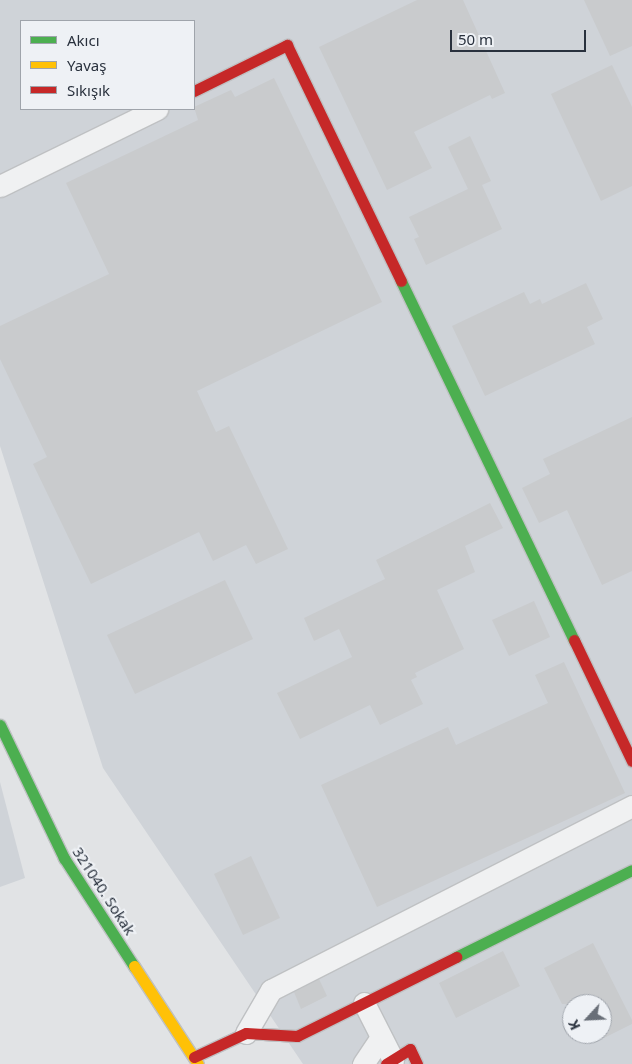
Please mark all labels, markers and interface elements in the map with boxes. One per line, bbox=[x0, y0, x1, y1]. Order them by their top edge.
legend bbox=[20, 20, 195, 110]
scale bar bbox=[452, 20, 588, 52]
text: 50 m bbox=[458, 29, 493, 49]
text: Akıcı bbox=[67, 30, 100, 50]
text: Yavaş bbox=[67, 55, 106, 75]
text: Sıkışık bbox=[67, 80, 110, 100]
street label: 321040. Sokak bbox=[69, 844, 139, 938]
north arrow bbox=[562, 994, 612, 1044]
text: K bbox=[563, 1017, 584, 1033]

